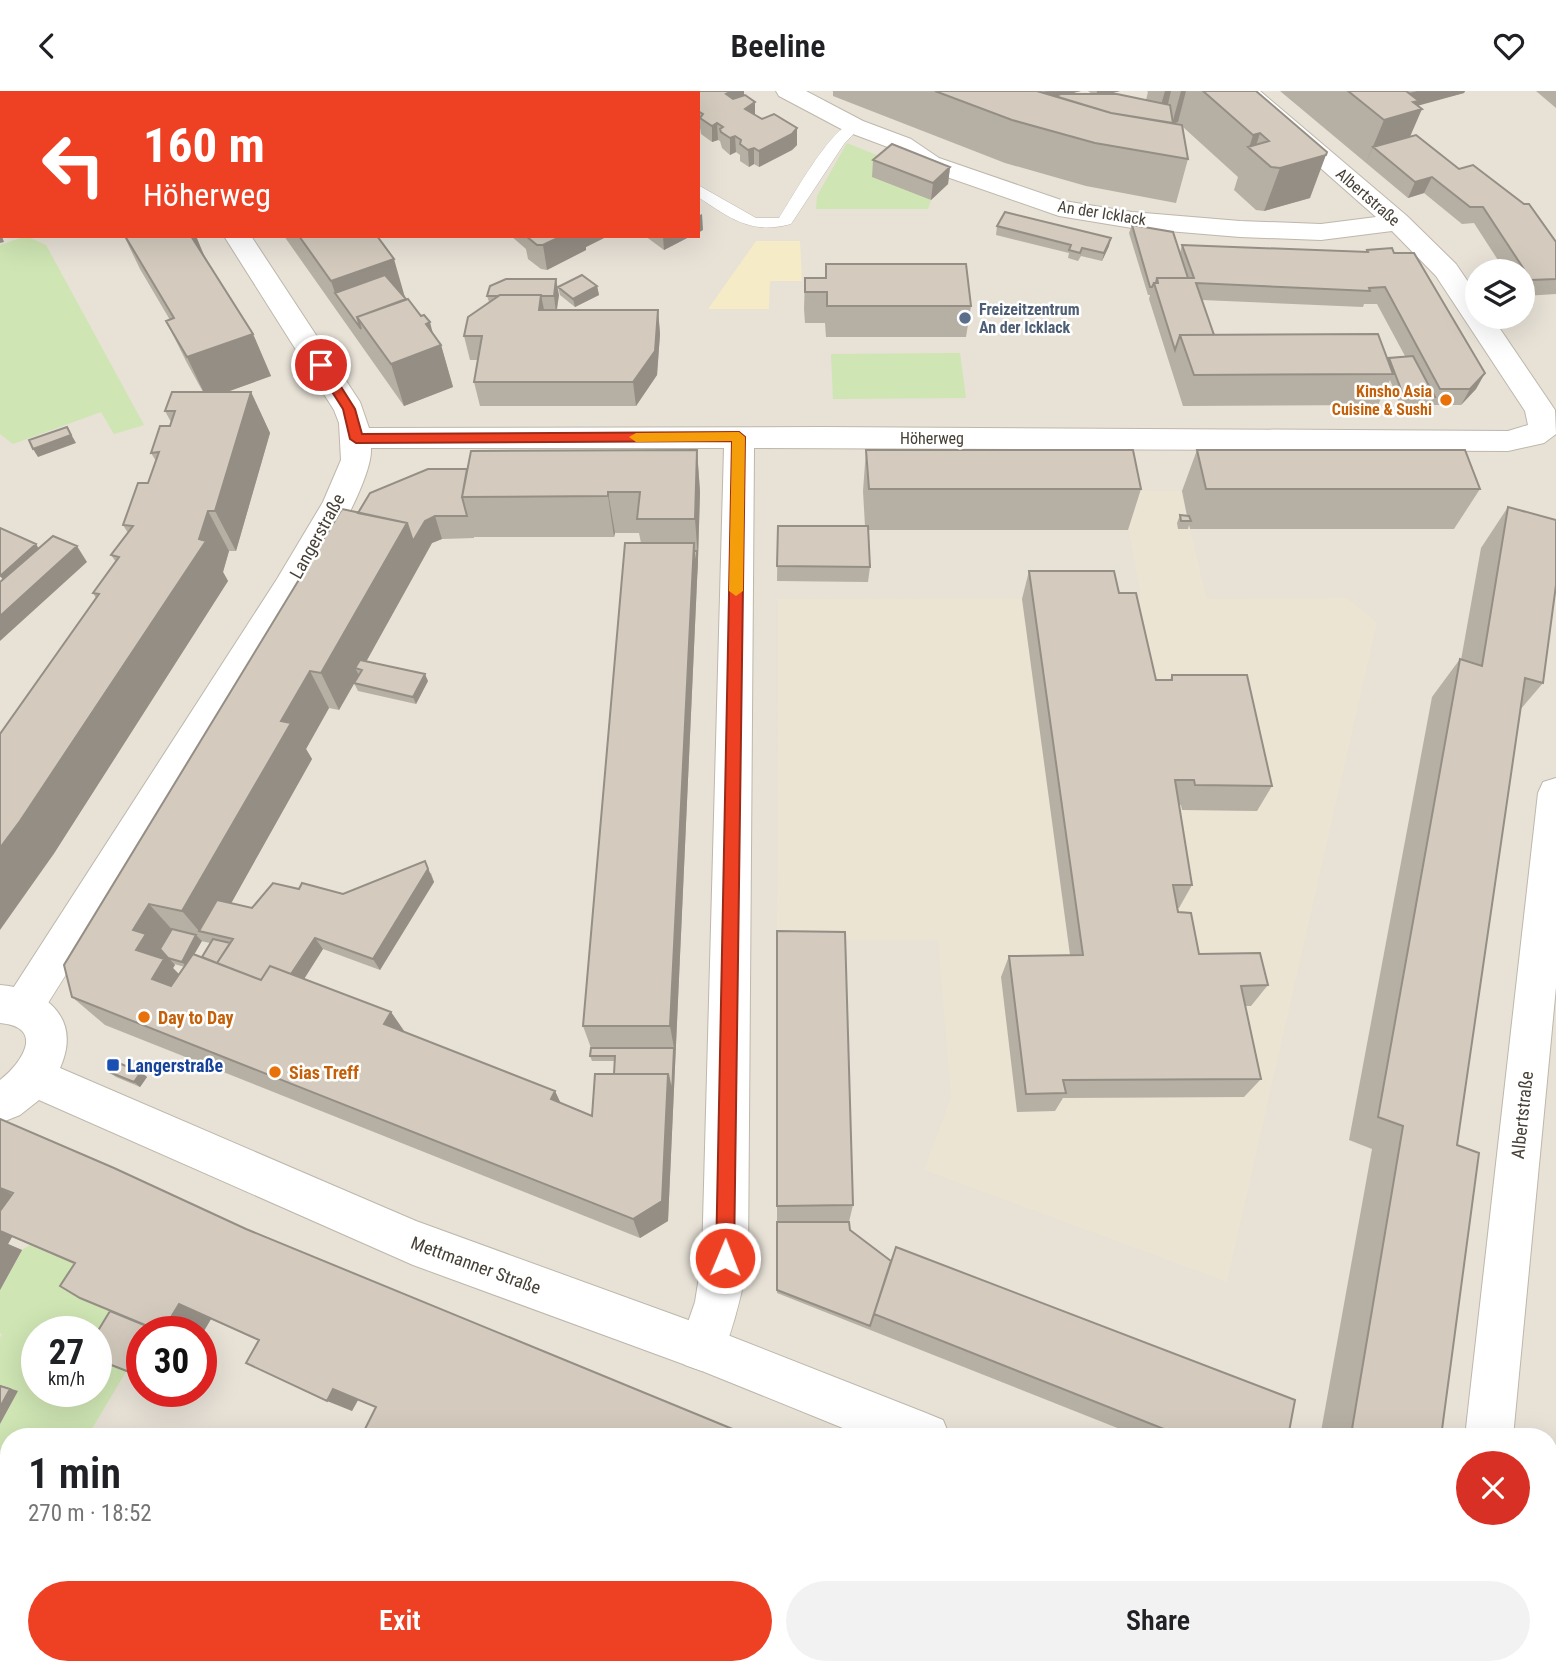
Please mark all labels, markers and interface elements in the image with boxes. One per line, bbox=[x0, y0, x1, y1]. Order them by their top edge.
icon: back bbox=[28, 27, 66, 65]
text: Beeline bbox=[730, 27, 826, 65]
icon: heart bbox=[1490, 27, 1528, 65]
text: 160 m bbox=[143, 117, 265, 174]
icon: left bbox=[28, 119, 119, 210]
street label: Albertstraße bbox=[1332, 164, 1404, 230]
text: Höherweg bbox=[143, 176, 271, 214]
street label: An der Icklack bbox=[1056, 197, 1148, 229]
map controls bbox=[1465, 259, 1535, 329]
button: layers bbox=[1465, 259, 1535, 329]
place label: Freizeitzentrum An der Icklack bbox=[979, 300, 1080, 337]
marker: Freizeitzentrum An der Icklack bbox=[957, 310, 973, 326]
pin bbox=[291, 335, 351, 395]
icon: arrive bbox=[302, 346, 340, 384]
place label: Kinsho Asia Cuisine & Sushi bbox=[1332, 382, 1432, 419]
marker: Kinsho Asia Cuisine & Sushi bbox=[1438, 392, 1454, 408]
street label: Höherweg bbox=[900, 429, 964, 448]
street label: Langerstraße bbox=[285, 490, 349, 582]
place label: Day to Day bbox=[158, 1007, 234, 1028]
marker: Day to Day bbox=[136, 1009, 152, 1025]
place label: Langerstraße bbox=[127, 1055, 224, 1076]
marker: Langerstraße bbox=[105, 1057, 121, 1073]
place label: Sias Treff bbox=[289, 1062, 359, 1083]
marker: Sias Treff bbox=[267, 1064, 283, 1080]
street label: Albertstraße bbox=[1507, 1070, 1537, 1160]
position arrow bbox=[688, 1221, 762, 1295]
street label: Mettmanner Straße bbox=[408, 1232, 544, 1298]
speed limit sign: 30 bbox=[126, 1316, 217, 1407]
text: 27 bbox=[49, 1332, 84, 1373]
text: km/h bbox=[48, 1368, 85, 1389]
text: 1 min bbox=[28, 1449, 121, 1498]
button: close bbox=[1456, 1451, 1530, 1525]
text: 270 m · 18:52 bbox=[28, 1500, 152, 1527]
button: Exit bbox=[28, 1581, 772, 1661]
button: Share bbox=[786, 1581, 1530, 1661]

